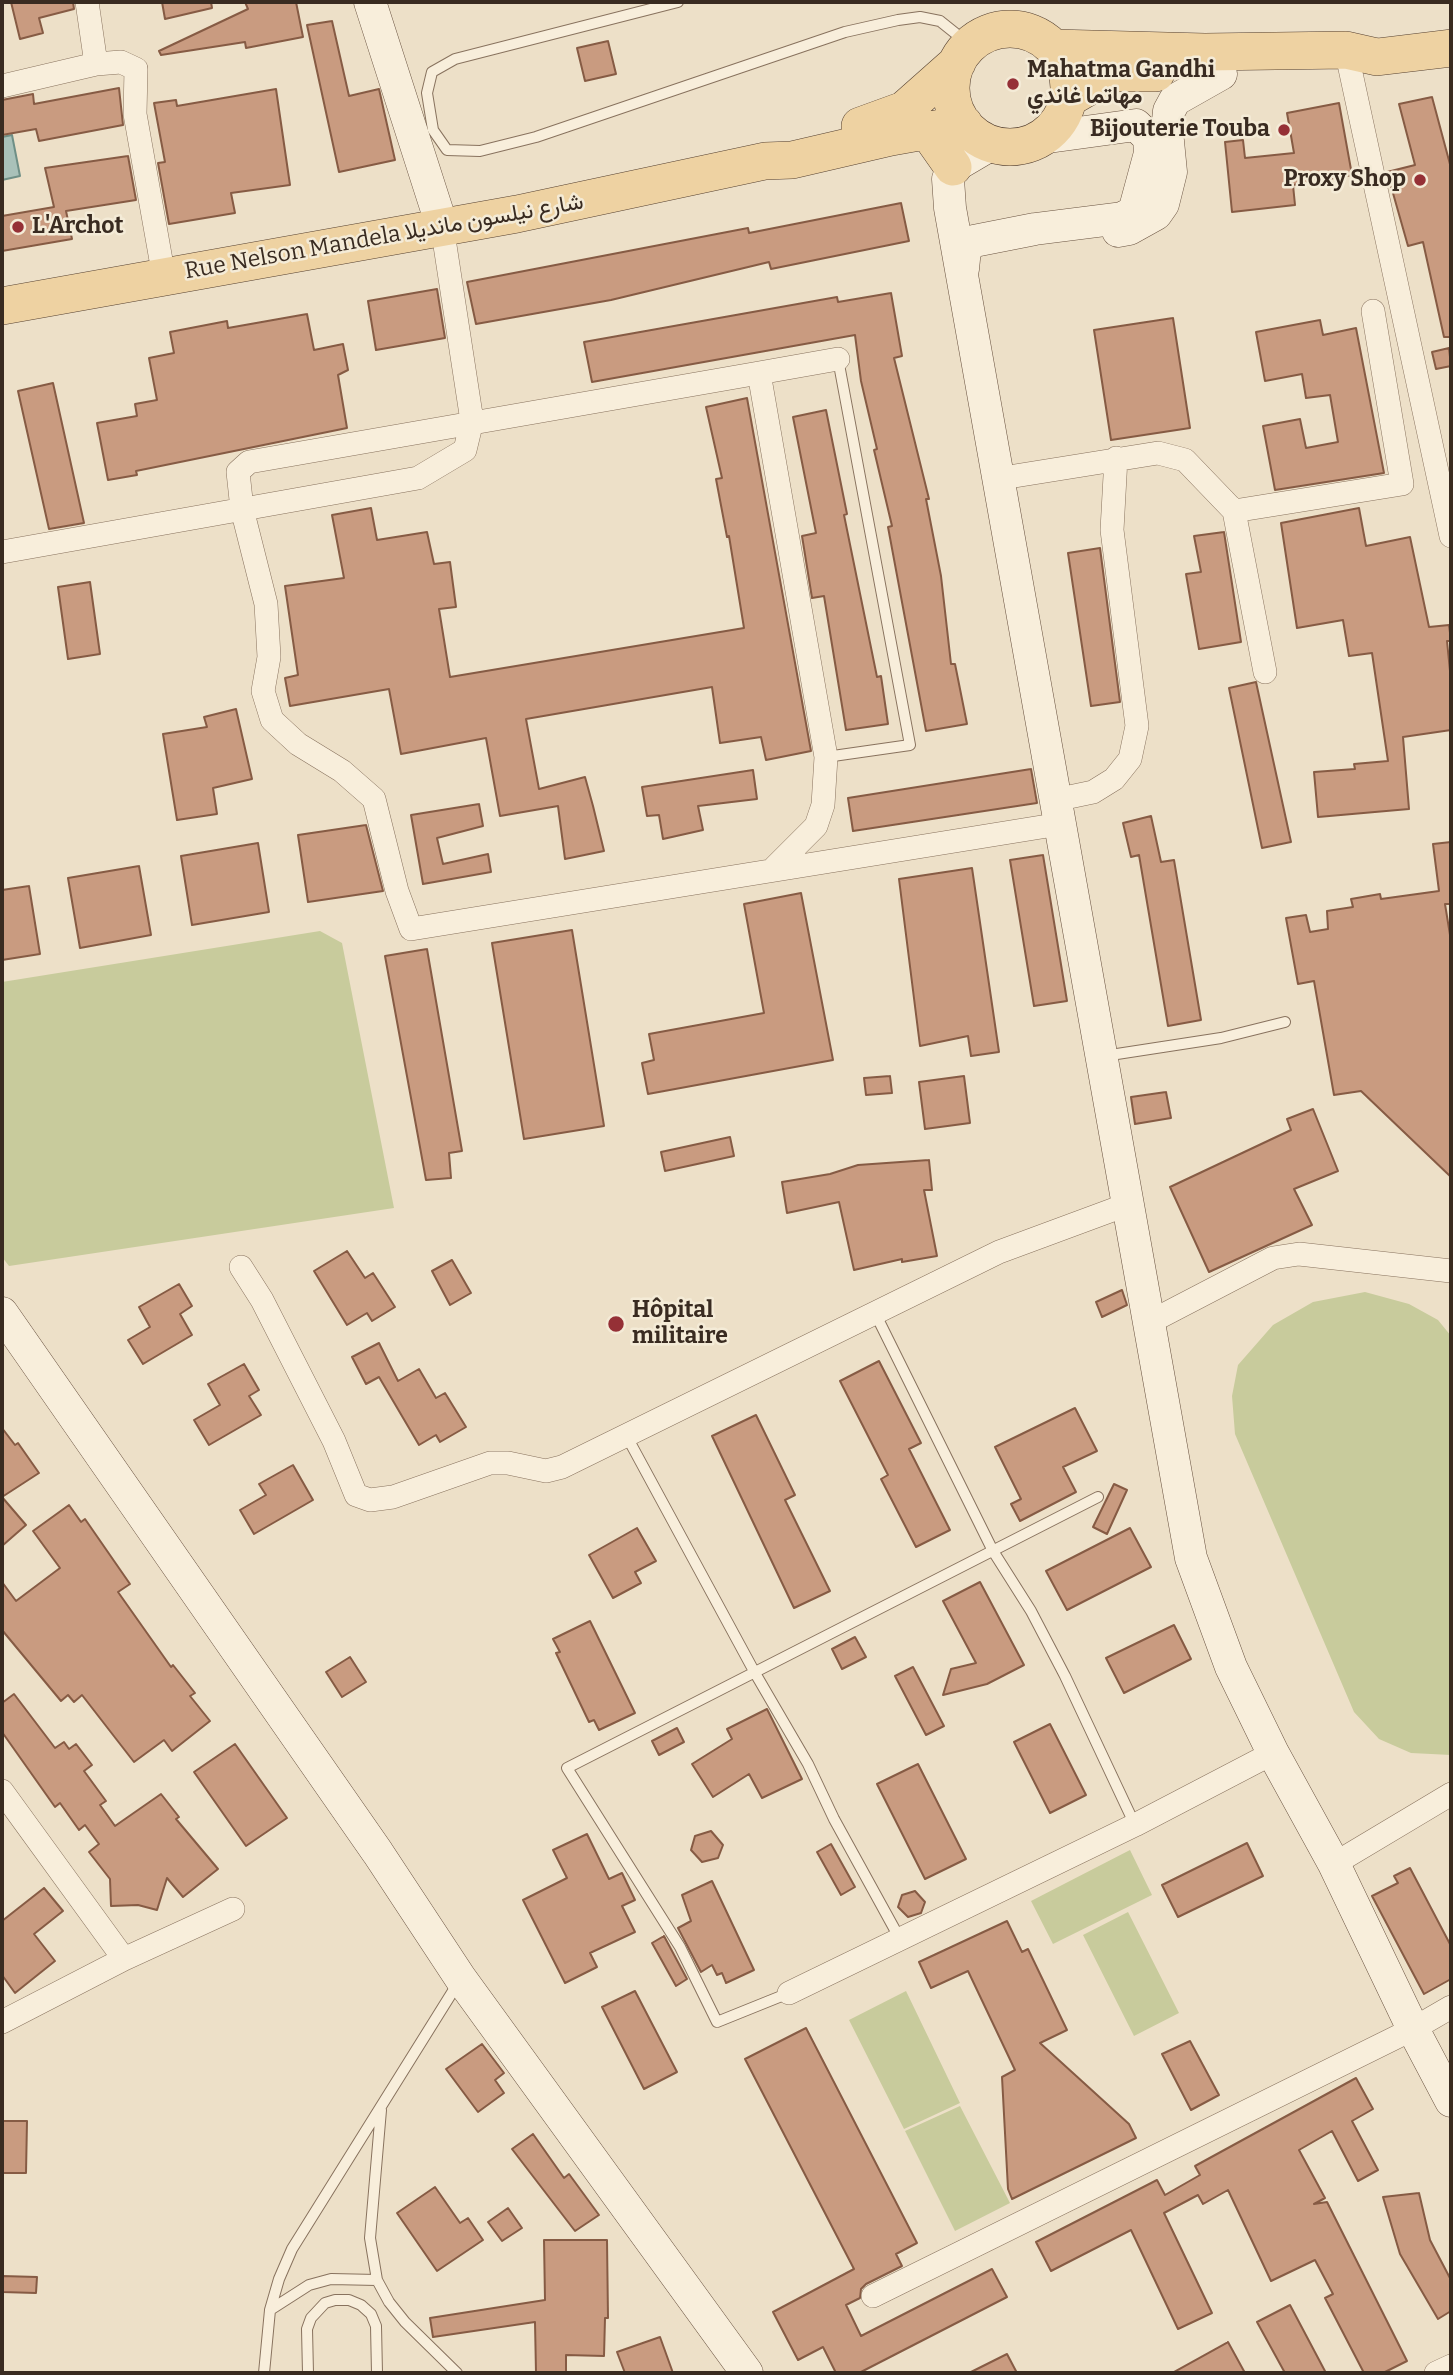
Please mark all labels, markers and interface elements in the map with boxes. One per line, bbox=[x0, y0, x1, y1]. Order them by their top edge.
place label: Mahatma Gandhi مهاتما غاندي bbox=[1027, 57, 1215, 111]
marker: Mahatma Gandhi مهاتما غاندي bbox=[1005, 76, 1021, 92]
place label: Bijouterie Touba bbox=[1090, 116, 1270, 144]
marker: Bijouterie Touba bbox=[1276, 122, 1292, 138]
place label: Proxy Shop bbox=[1284, 166, 1406, 194]
marker: Proxy Shop bbox=[1412, 172, 1428, 188]
street label: Rue Nelson Mandela شارع نيلسون مانديلا bbox=[182, 188, 586, 286]
place label: L'Archot bbox=[32, 213, 124, 241]
marker: L'Archot bbox=[10, 219, 26, 235]
place label: Hôpital militaire bbox=[632, 1297, 728, 1351]
marker: Hôpital militaire bbox=[606, 1314, 626, 1334]

